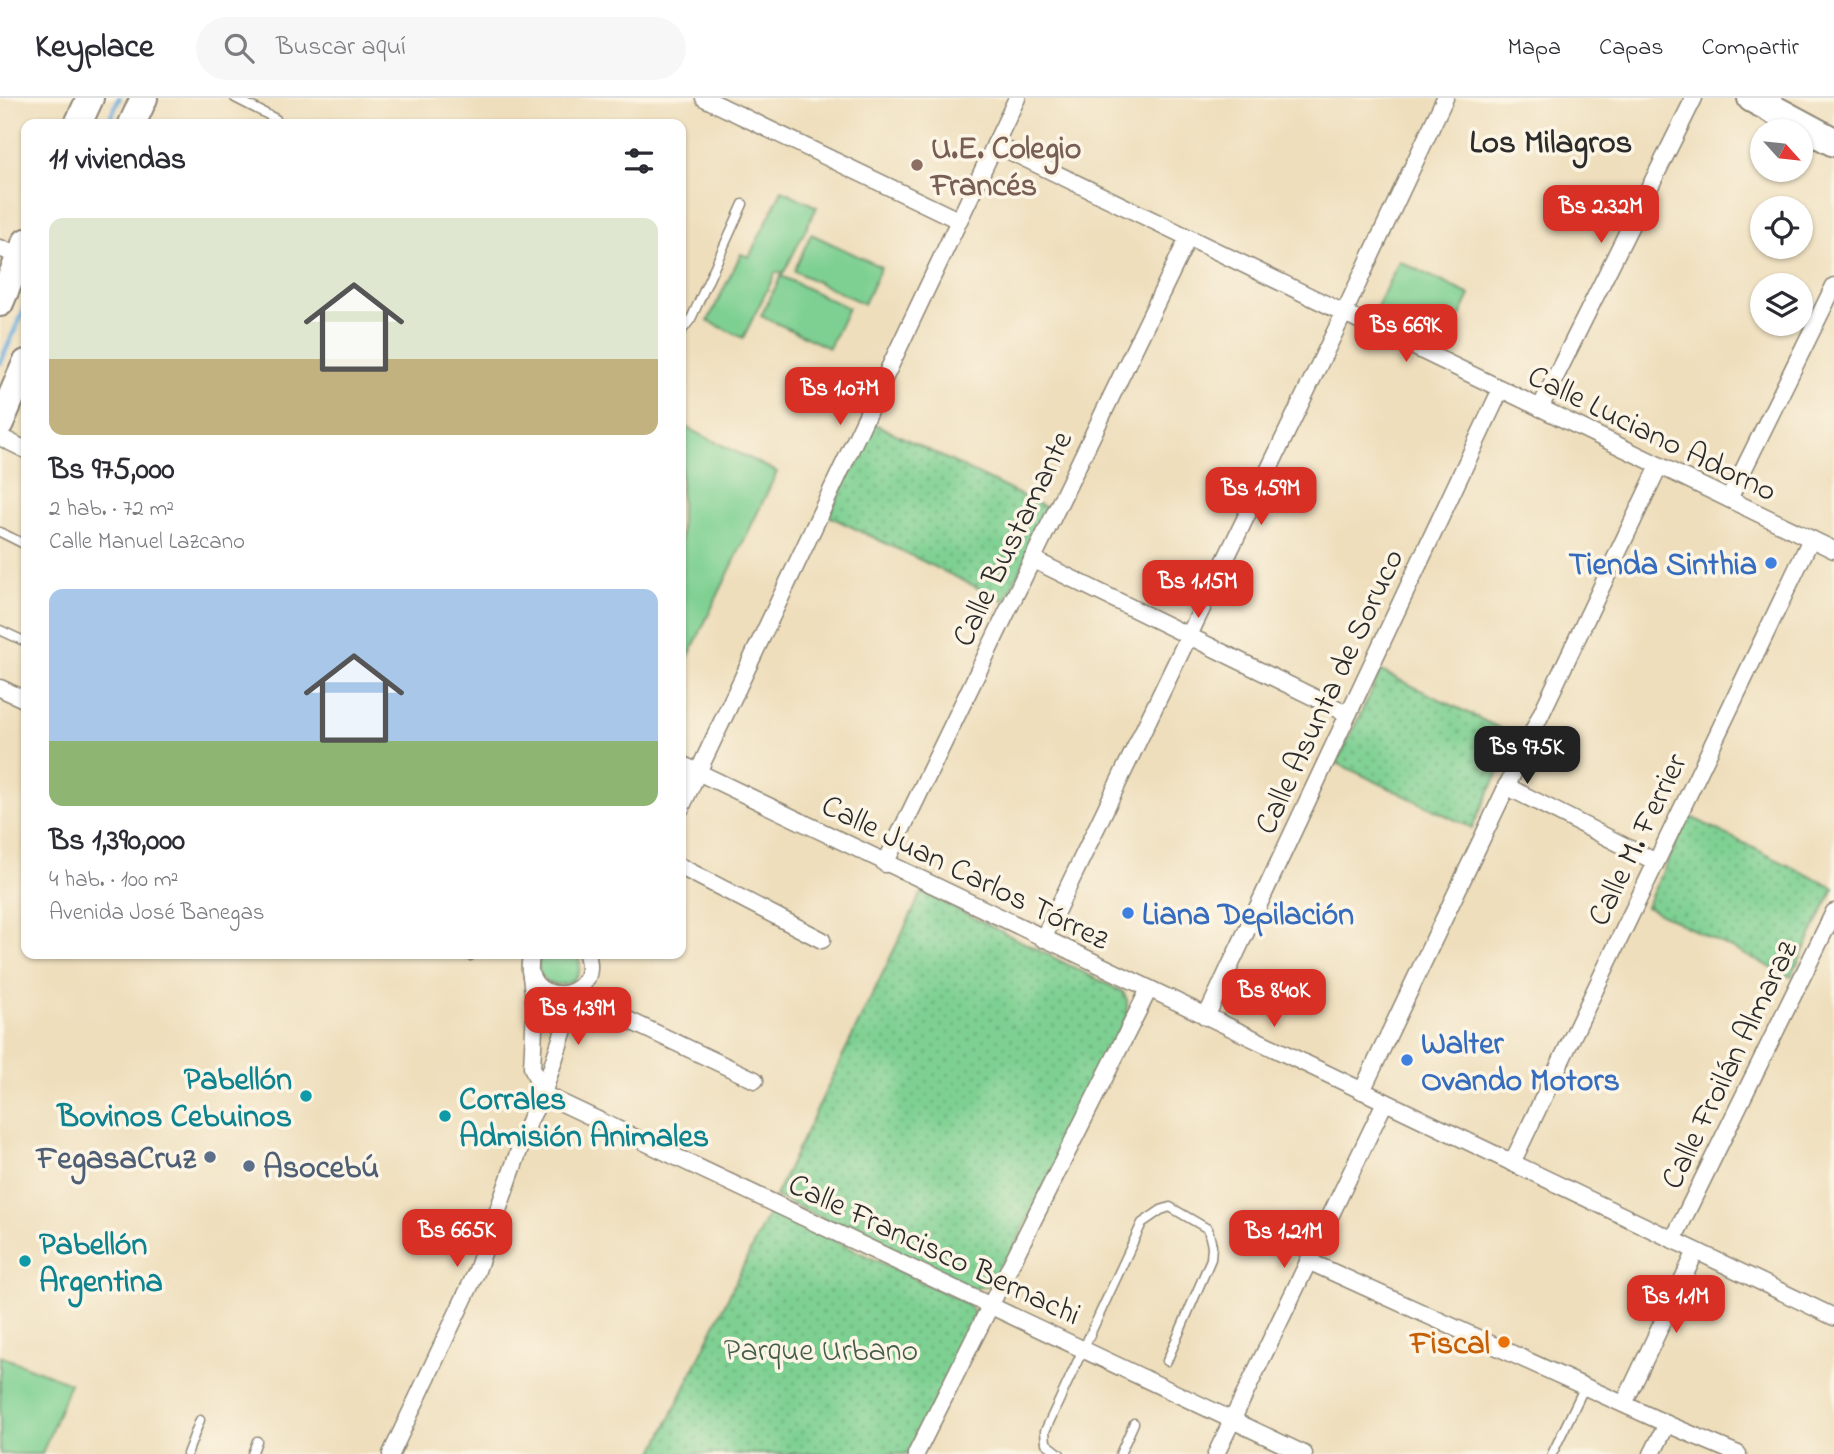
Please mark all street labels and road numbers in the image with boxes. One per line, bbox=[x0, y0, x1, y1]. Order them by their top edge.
street label: Calle Luciano Adorno bbox=[1519, 354, 1784, 516]
street label: Calle Bustamante bbox=[942, 423, 1087, 655]
street label: Calle Asunta de Soruco bbox=[1244, 542, 1418, 843]
street label: Calle M. Ferrier bbox=[1577, 746, 1701, 935]
street label: Calle Juan Carlos Tórrez bbox=[813, 784, 1117, 965]
street label: Calle Froilán Almaraz bbox=[1650, 933, 1812, 1198]
street label: Calle Francisco Bernachi bbox=[779, 1163, 1088, 1340]

